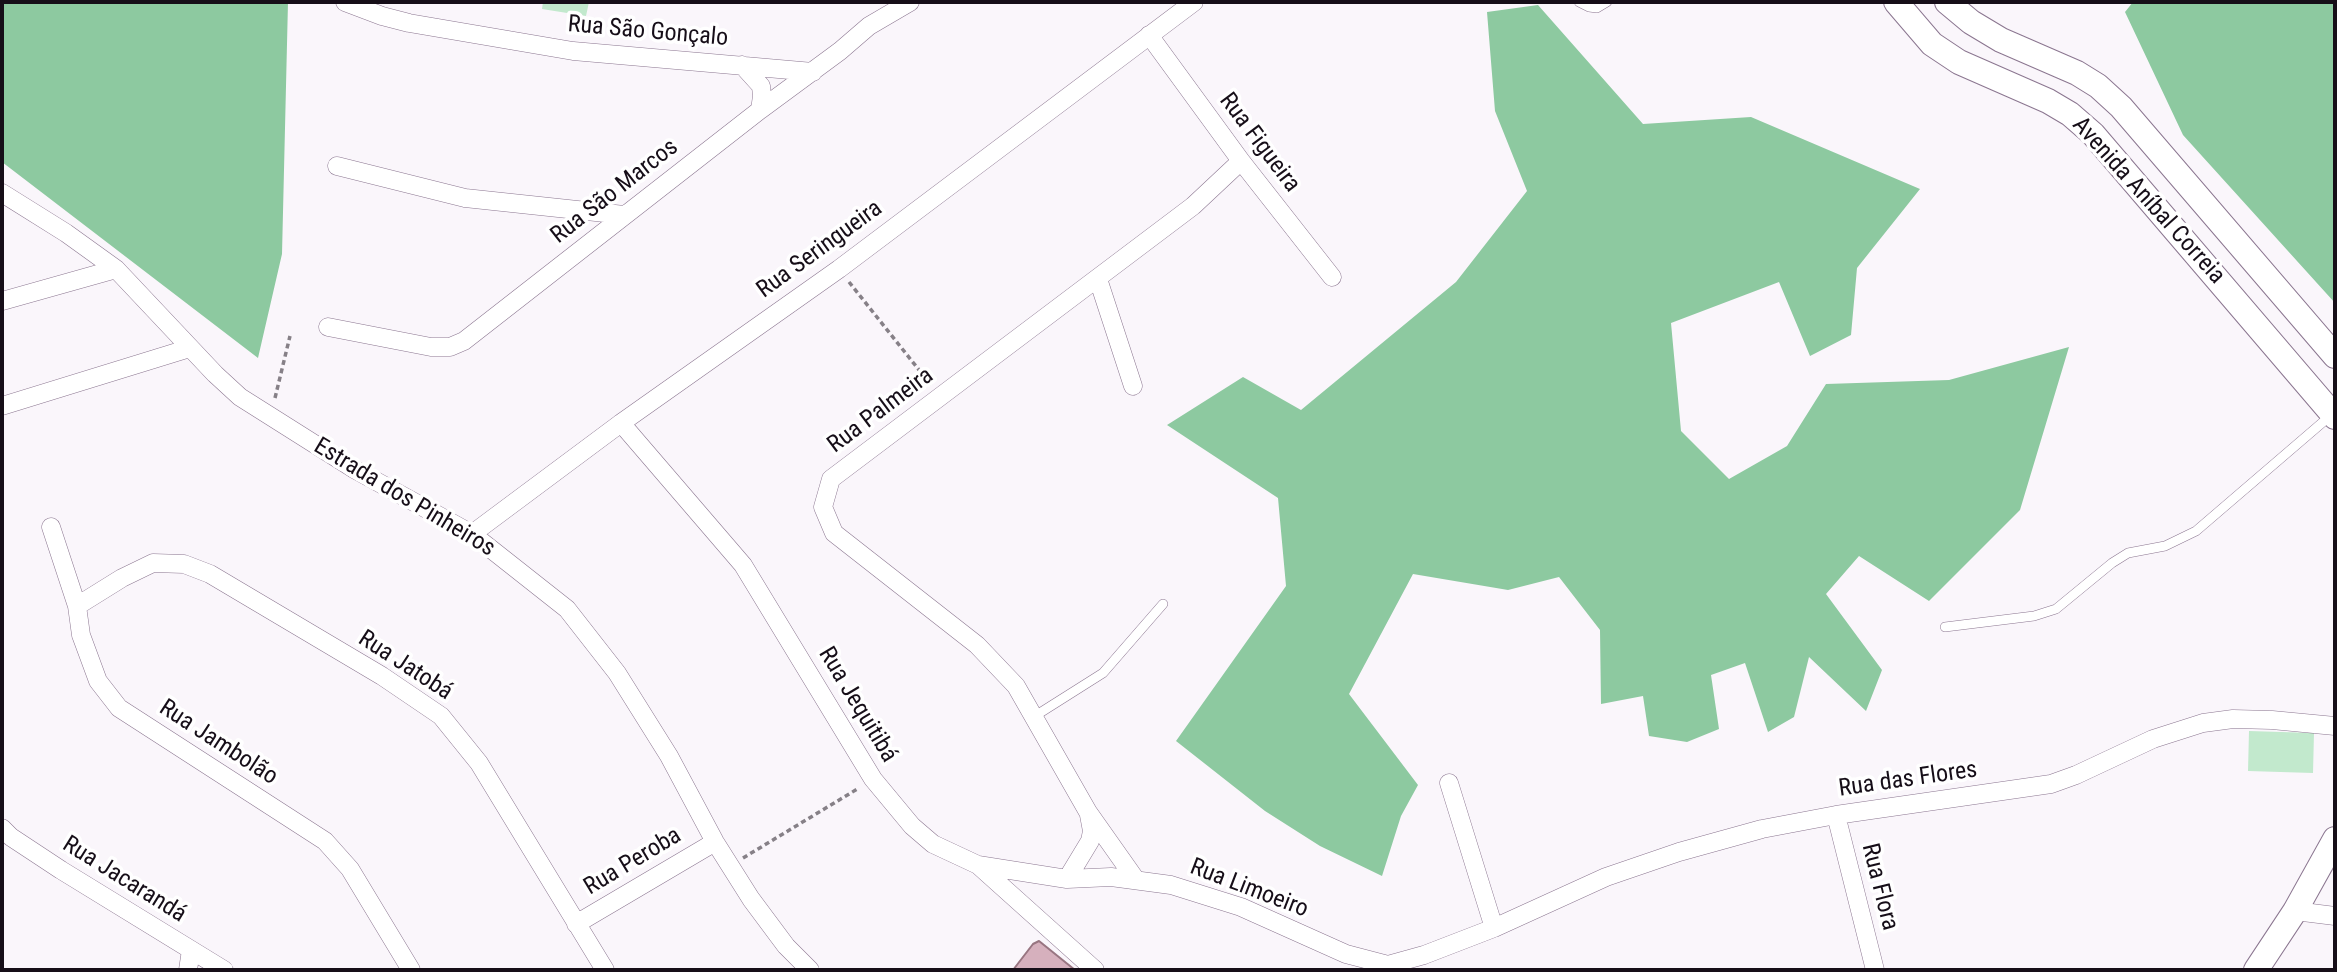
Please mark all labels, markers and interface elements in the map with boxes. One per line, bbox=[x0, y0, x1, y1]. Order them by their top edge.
street label: Rua São Gonçalo bbox=[567, 11, 729, 53]
street label: Rua Figueira bbox=[1212, 88, 1306, 198]
street label: Avenida Aníbal Correia bbox=[2066, 112, 2230, 290]
street label: Rua São Marcos bbox=[546, 133, 684, 251]
street label: Rua Seringueira bbox=[752, 195, 888, 305]
street label: Rua Palmeira bbox=[823, 362, 939, 460]
street label: Estrada dos Pinheiros bbox=[308, 432, 500, 564]
street label: Rua Jatobá bbox=[352, 625, 458, 707]
street label: Rua Jequitibá bbox=[811, 642, 903, 768]
street label: Rua Jambolão bbox=[153, 694, 283, 792]
street label: Rua das Flores bbox=[1837, 756, 1979, 804]
street label: Rua Peroba bbox=[579, 822, 687, 902]
street label: Rua Jacarandá bbox=[57, 831, 191, 929]
street label: Rua Flora bbox=[1854, 840, 1904, 934]
street label: Rua Limoeiro bbox=[1186, 853, 1312, 925]

